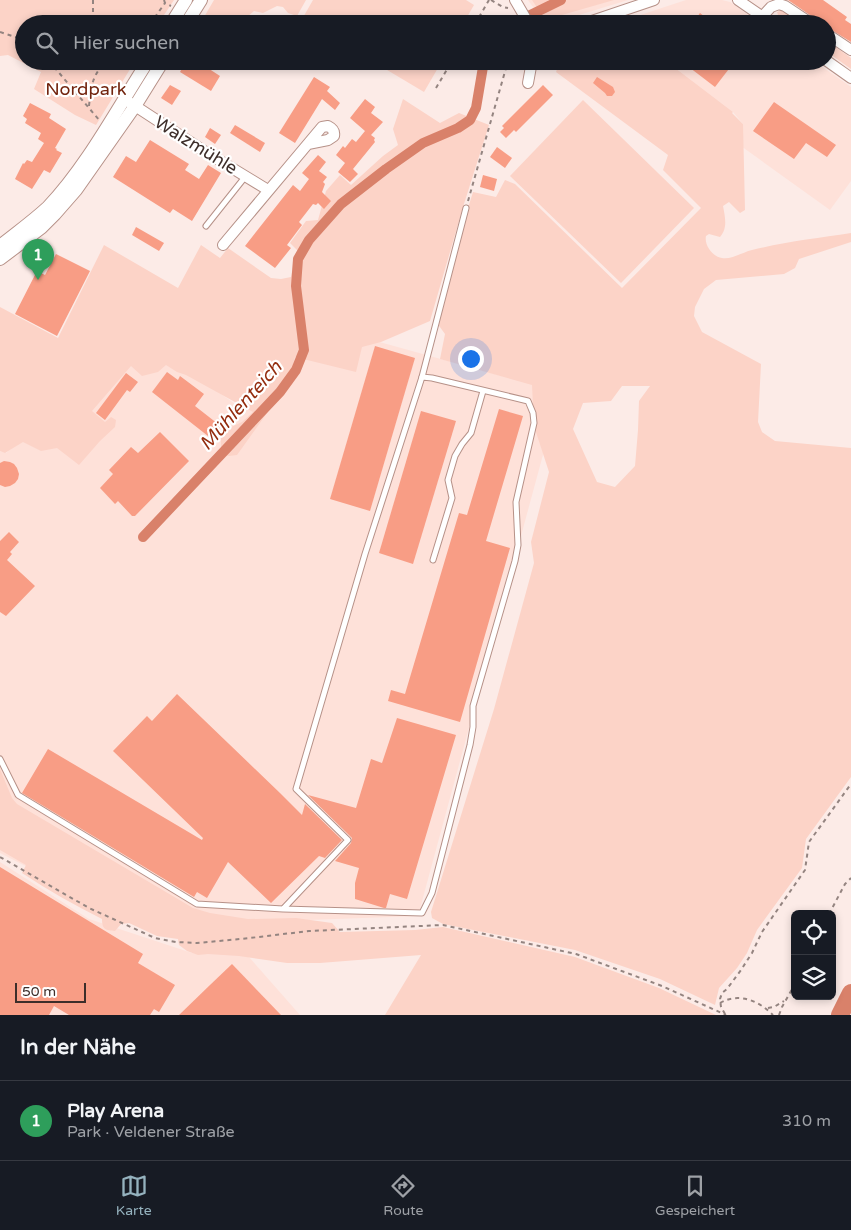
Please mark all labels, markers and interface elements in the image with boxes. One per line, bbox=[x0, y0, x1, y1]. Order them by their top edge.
search box bbox=[15, 15, 836, 70]
icon: search bbox=[33, 29, 61, 57]
text: Hier suchen bbox=[73, 32, 180, 54]
park label: Nordpark bbox=[45, 78, 127, 100]
street label: Walzmühle bbox=[150, 111, 242, 179]
pin: 1 bbox=[22, 239, 54, 280]
your location bbox=[458, 346, 484, 372]
water label: Mühlenteich bbox=[195, 356, 287, 455]
map controls bbox=[791, 910, 836, 1000]
button: locate bbox=[791, 910, 836, 955]
button: layers bbox=[791, 955, 836, 1000]
scale bar bbox=[15, 980, 86, 1003]
text: 50 m bbox=[22, 983, 56, 1000]
text: In der Nähe bbox=[20, 1035, 136, 1060]
text: Play Arena bbox=[67, 1100, 164, 1122]
text: 1 bbox=[31, 1111, 41, 1131]
text: 310 m bbox=[782, 1111, 831, 1131]
text: Park · Veldener Straße bbox=[67, 1122, 235, 1142]
tab: Karte bbox=[116, 1172, 152, 1219]
tab: Route bbox=[383, 1172, 423, 1219]
tab: Gespeichert bbox=[655, 1172, 735, 1219]

